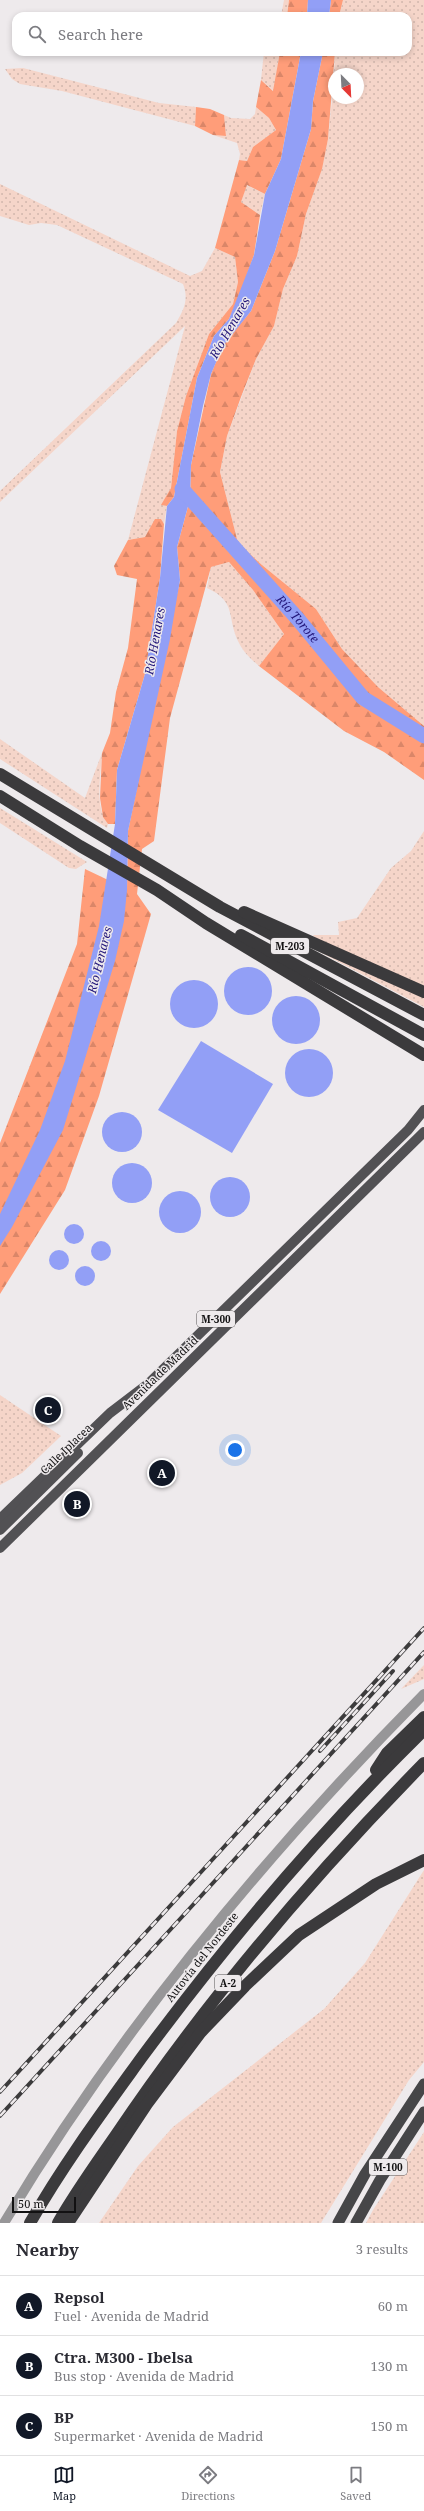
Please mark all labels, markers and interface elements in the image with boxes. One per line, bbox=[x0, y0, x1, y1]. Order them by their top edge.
search box bbox=[12, 12, 412, 56]
icon: search bbox=[26, 23, 48, 45]
text: Search here bbox=[58, 24, 143, 44]
north arrow bbox=[328, 68, 364, 104]
water label: Río Henares bbox=[205, 294, 254, 362]
water label: Río Torote bbox=[272, 590, 323, 646]
water label: Río Henares bbox=[140, 606, 169, 677]
water label: Río Henares bbox=[83, 924, 116, 996]
road number: M-203 bbox=[271, 938, 309, 954]
road number: M-300 bbox=[197, 1311, 235, 1327]
street label: Avenida de Madrid bbox=[118, 1332, 201, 1413]
pin: C bbox=[35, 1395, 61, 1425]
street label: Calle Iplacea bbox=[37, 1420, 95, 1477]
your location bbox=[225, 1440, 245, 1460]
pin: A bbox=[149, 1458, 175, 1488]
pin: B bbox=[64, 1489, 90, 1519]
street label: Autovía del Nordeste bbox=[162, 1909, 241, 2005]
road number: A-2 bbox=[215, 1975, 241, 1991]
road number: M-100 bbox=[369, 2159, 407, 2175]
scale bar bbox=[12, 2195, 76, 2214]
text: 50 m bbox=[18, 2196, 44, 2211]
text: Nearby bbox=[16, 2238, 79, 2261]
text: 3 results bbox=[356, 2240, 408, 2258]
text: Repsol bbox=[54, 2287, 105, 2307]
text: A bbox=[24, 2297, 34, 2315]
text: 60 m bbox=[378, 2297, 408, 2315]
text: Fuel · Avenida de Madrid bbox=[54, 2307, 209, 2325]
text: Ctra. M300 - Ibelsa bbox=[54, 2347, 193, 2367]
text: B bbox=[25, 2357, 33, 2375]
text: 130 m bbox=[371, 2357, 408, 2375]
text: Bus stop · Avenida de Madrid bbox=[54, 2367, 234, 2385]
text: BP bbox=[54, 2407, 74, 2427]
text: C bbox=[25, 2417, 33, 2435]
text: 150 m bbox=[371, 2417, 408, 2435]
text: Supermarket · Avenida de Madrid bbox=[54, 2427, 263, 2445]
tab: Map bbox=[53, 2464, 76, 2503]
tab: Directions bbox=[181, 2464, 235, 2503]
tab: Saved bbox=[340, 2464, 371, 2503]

